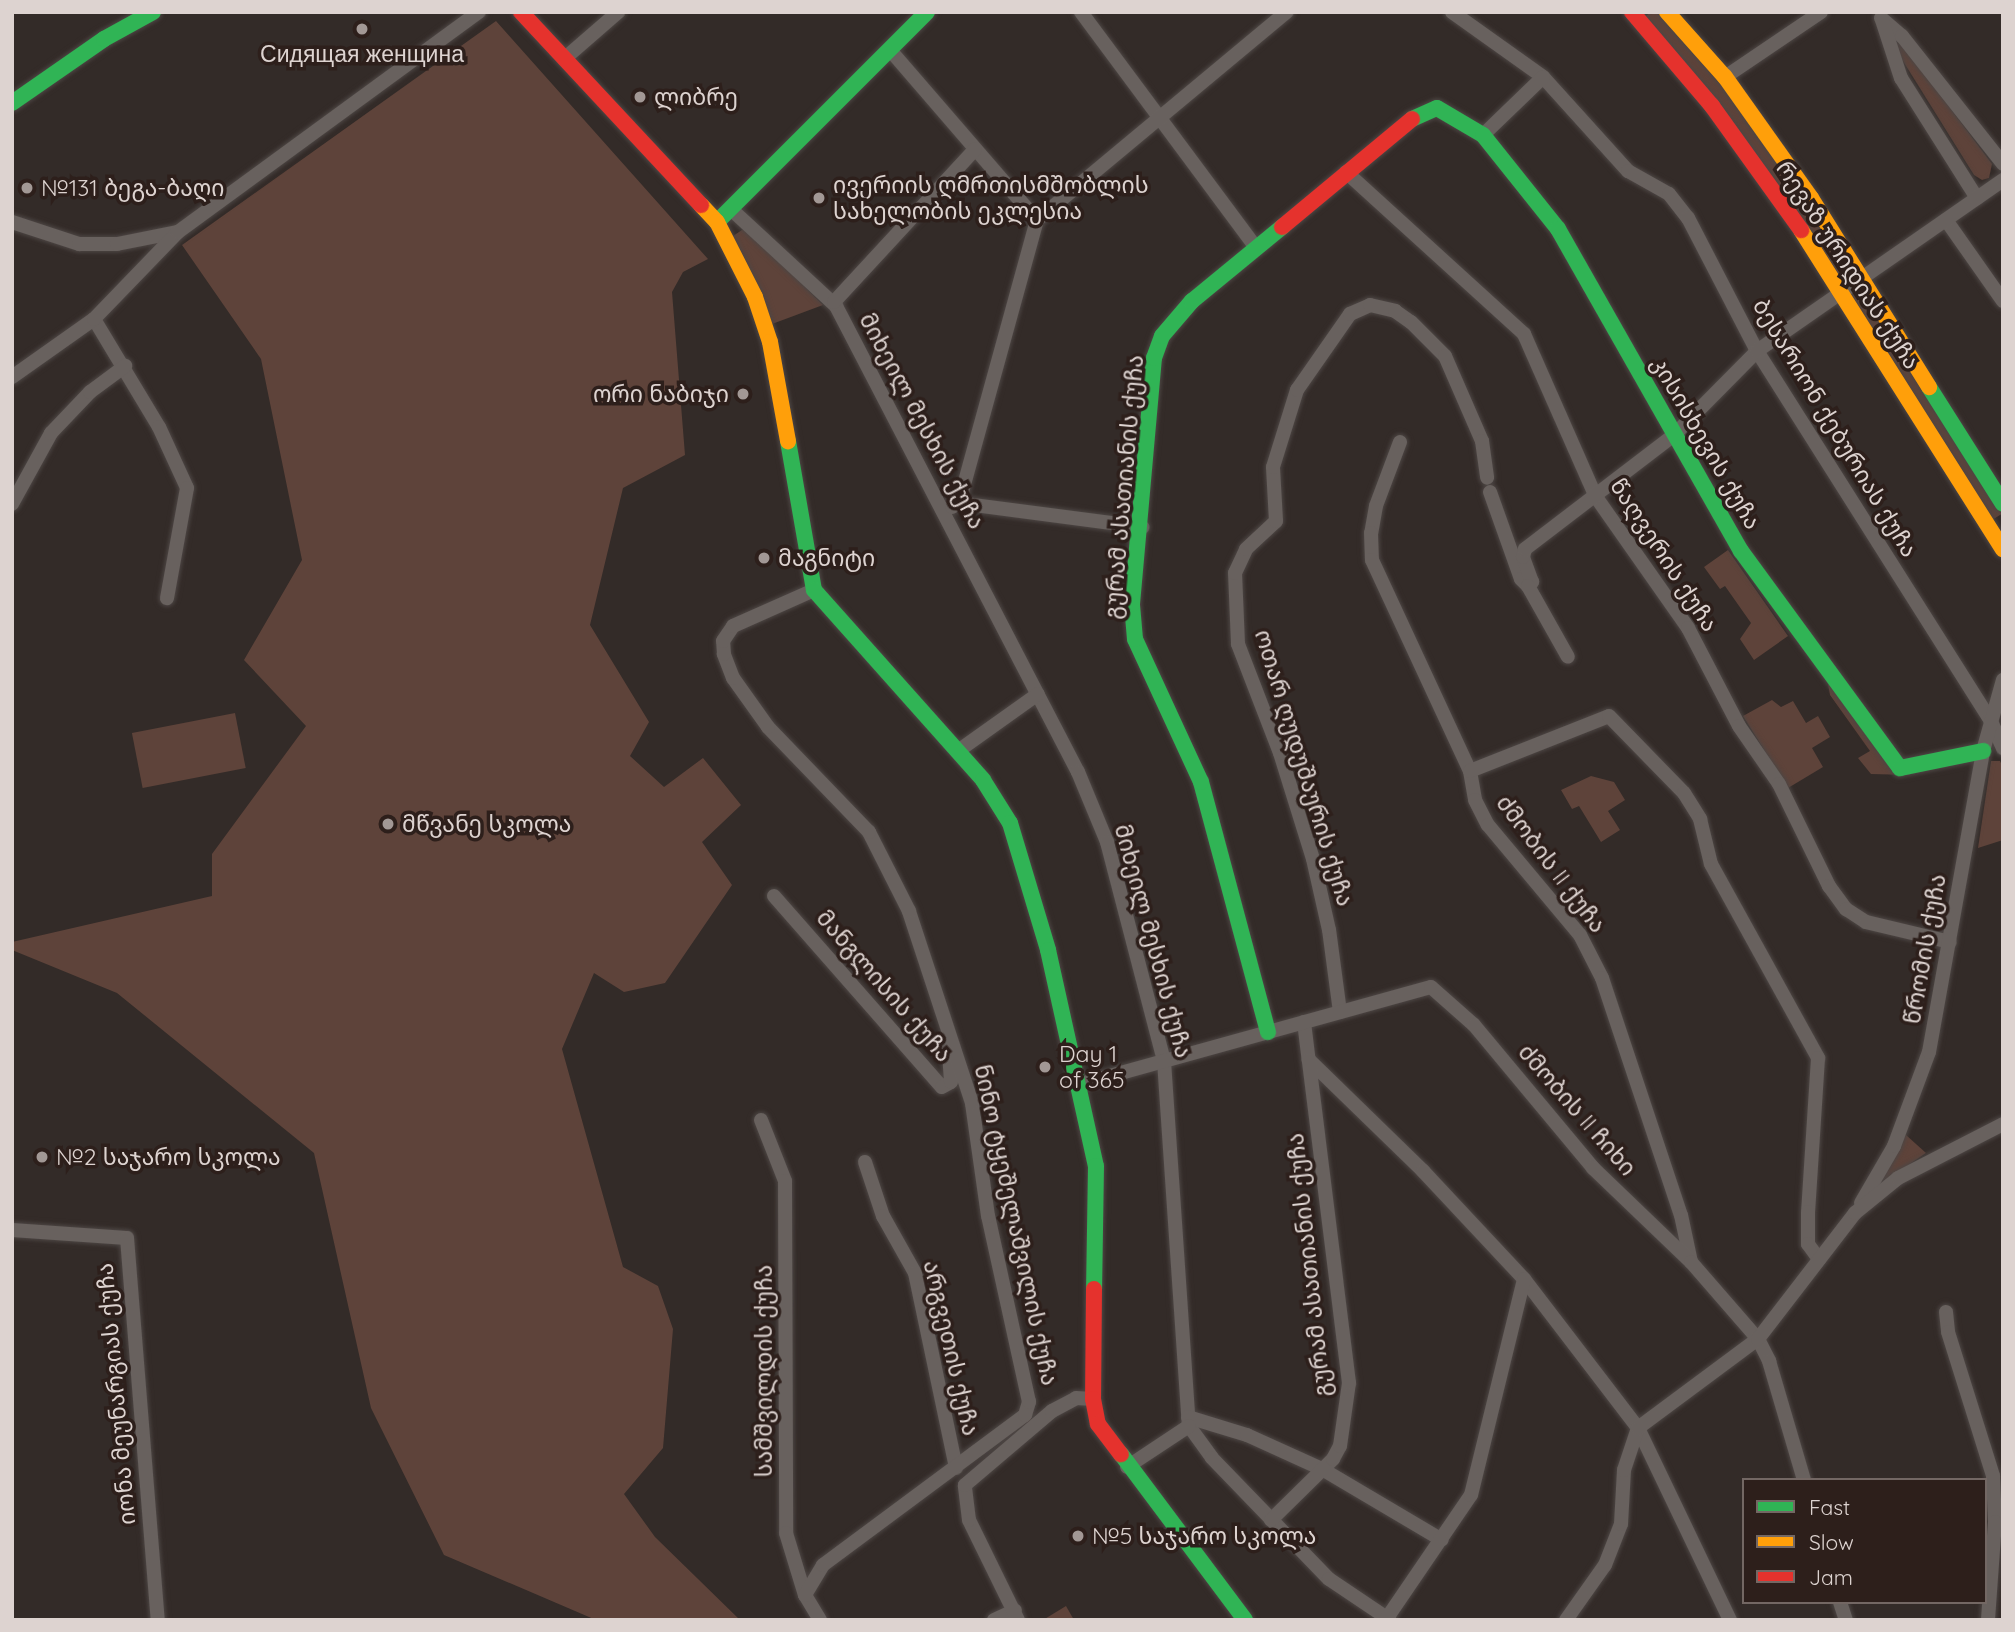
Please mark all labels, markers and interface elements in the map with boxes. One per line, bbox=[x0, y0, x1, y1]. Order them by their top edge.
marker: Сидящая женщина bbox=[354, 21, 370, 37]
place label: Сидящая женщина bbox=[260, 40, 464, 68]
place label: ლიბრე bbox=[654, 83, 738, 111]
marker: ლიბრე bbox=[632, 89, 648, 105]
street label: რევაზ ურიდიას ქუჩა bbox=[1770, 156, 1926, 374]
place label: ივერიის ღმრთისმშობლის სახელობის ეკლესია bbox=[833, 171, 1149, 225]
place label: №131 ბეგა-ბაღი bbox=[41, 174, 224, 202]
marker: №131 ბეგა-ბაღი bbox=[19, 180, 35, 196]
marker: ივერიის ღმრთისმშობლის სახელობის ეკლესია bbox=[811, 190, 827, 206]
street label: ბესარიონ ქებურიას ქუჩა bbox=[1747, 294, 1923, 562]
street label: მიხეილ მესხის ქუჩა bbox=[853, 308, 991, 534]
street label: კისისხევის ქუჩა bbox=[1645, 352, 1767, 534]
street label: გურამ ასათიანის ქუჩა bbox=[1099, 354, 1149, 620]
place label: ორი ნაბიჯი bbox=[593, 380, 729, 408]
marker: ორი ნაბიჯი bbox=[735, 386, 751, 402]
street label: წაღვერის ქუჩა bbox=[1604, 473, 1724, 637]
place label: მაგნიტი bbox=[778, 544, 875, 572]
marker: მაგნიტი bbox=[756, 550, 772, 566]
street label: ოთარ ღუდუშაურის ქუჩა bbox=[1249, 626, 1359, 910]
street label: ძმობის II ქუჩა bbox=[1490, 790, 1612, 938]
place label: მწვანე სკოლა bbox=[402, 810, 571, 838]
marker: მწვანე სკოლა bbox=[380, 816, 396, 832]
street label: მიხეილ მესხის ქუჩა bbox=[1109, 821, 1197, 1061]
street label: წრომის ქუჩა bbox=[1898, 872, 1952, 1026]
street label: მანგლისის ქუჩა bbox=[811, 904, 957, 1068]
street label: ძმობის II ჩიხი bbox=[1512, 1039, 1642, 1181]
place label: Day 1 of 365 bbox=[1059, 1040, 1124, 1094]
marker: Day 1 of 365 bbox=[1037, 1059, 1053, 1075]
street label: ნინო ტყეშელაშვილის ქუჩა bbox=[968, 1062, 1064, 1388]
street label: გურამ ასათიანის ქუჩა bbox=[1281, 1132, 1337, 1398]
place label: №2 საჯარო სკოლა bbox=[56, 1143, 281, 1171]
marker: №2 საჯარო სკოლა bbox=[34, 1149, 50, 1165]
street label: არგვეთის ქუჩა bbox=[917, 1258, 985, 1438]
street label: იონა მეუნარგიას ქუჩა bbox=[91, 1262, 141, 1526]
street label: სამშვილდის ქუჩა bbox=[750, 1265, 778, 1477]
legend bbox=[1742, 1478, 1987, 1604]
text: Fast bbox=[1809, 1494, 1850, 1520]
place label: №5 საჯარო სკოლა bbox=[1092, 1522, 1316, 1550]
marker: №5 საჯარო სკოლა bbox=[1070, 1528, 1086, 1544]
text: Slow bbox=[1809, 1529, 1854, 1555]
text: Jam bbox=[1809, 1564, 1853, 1590]

